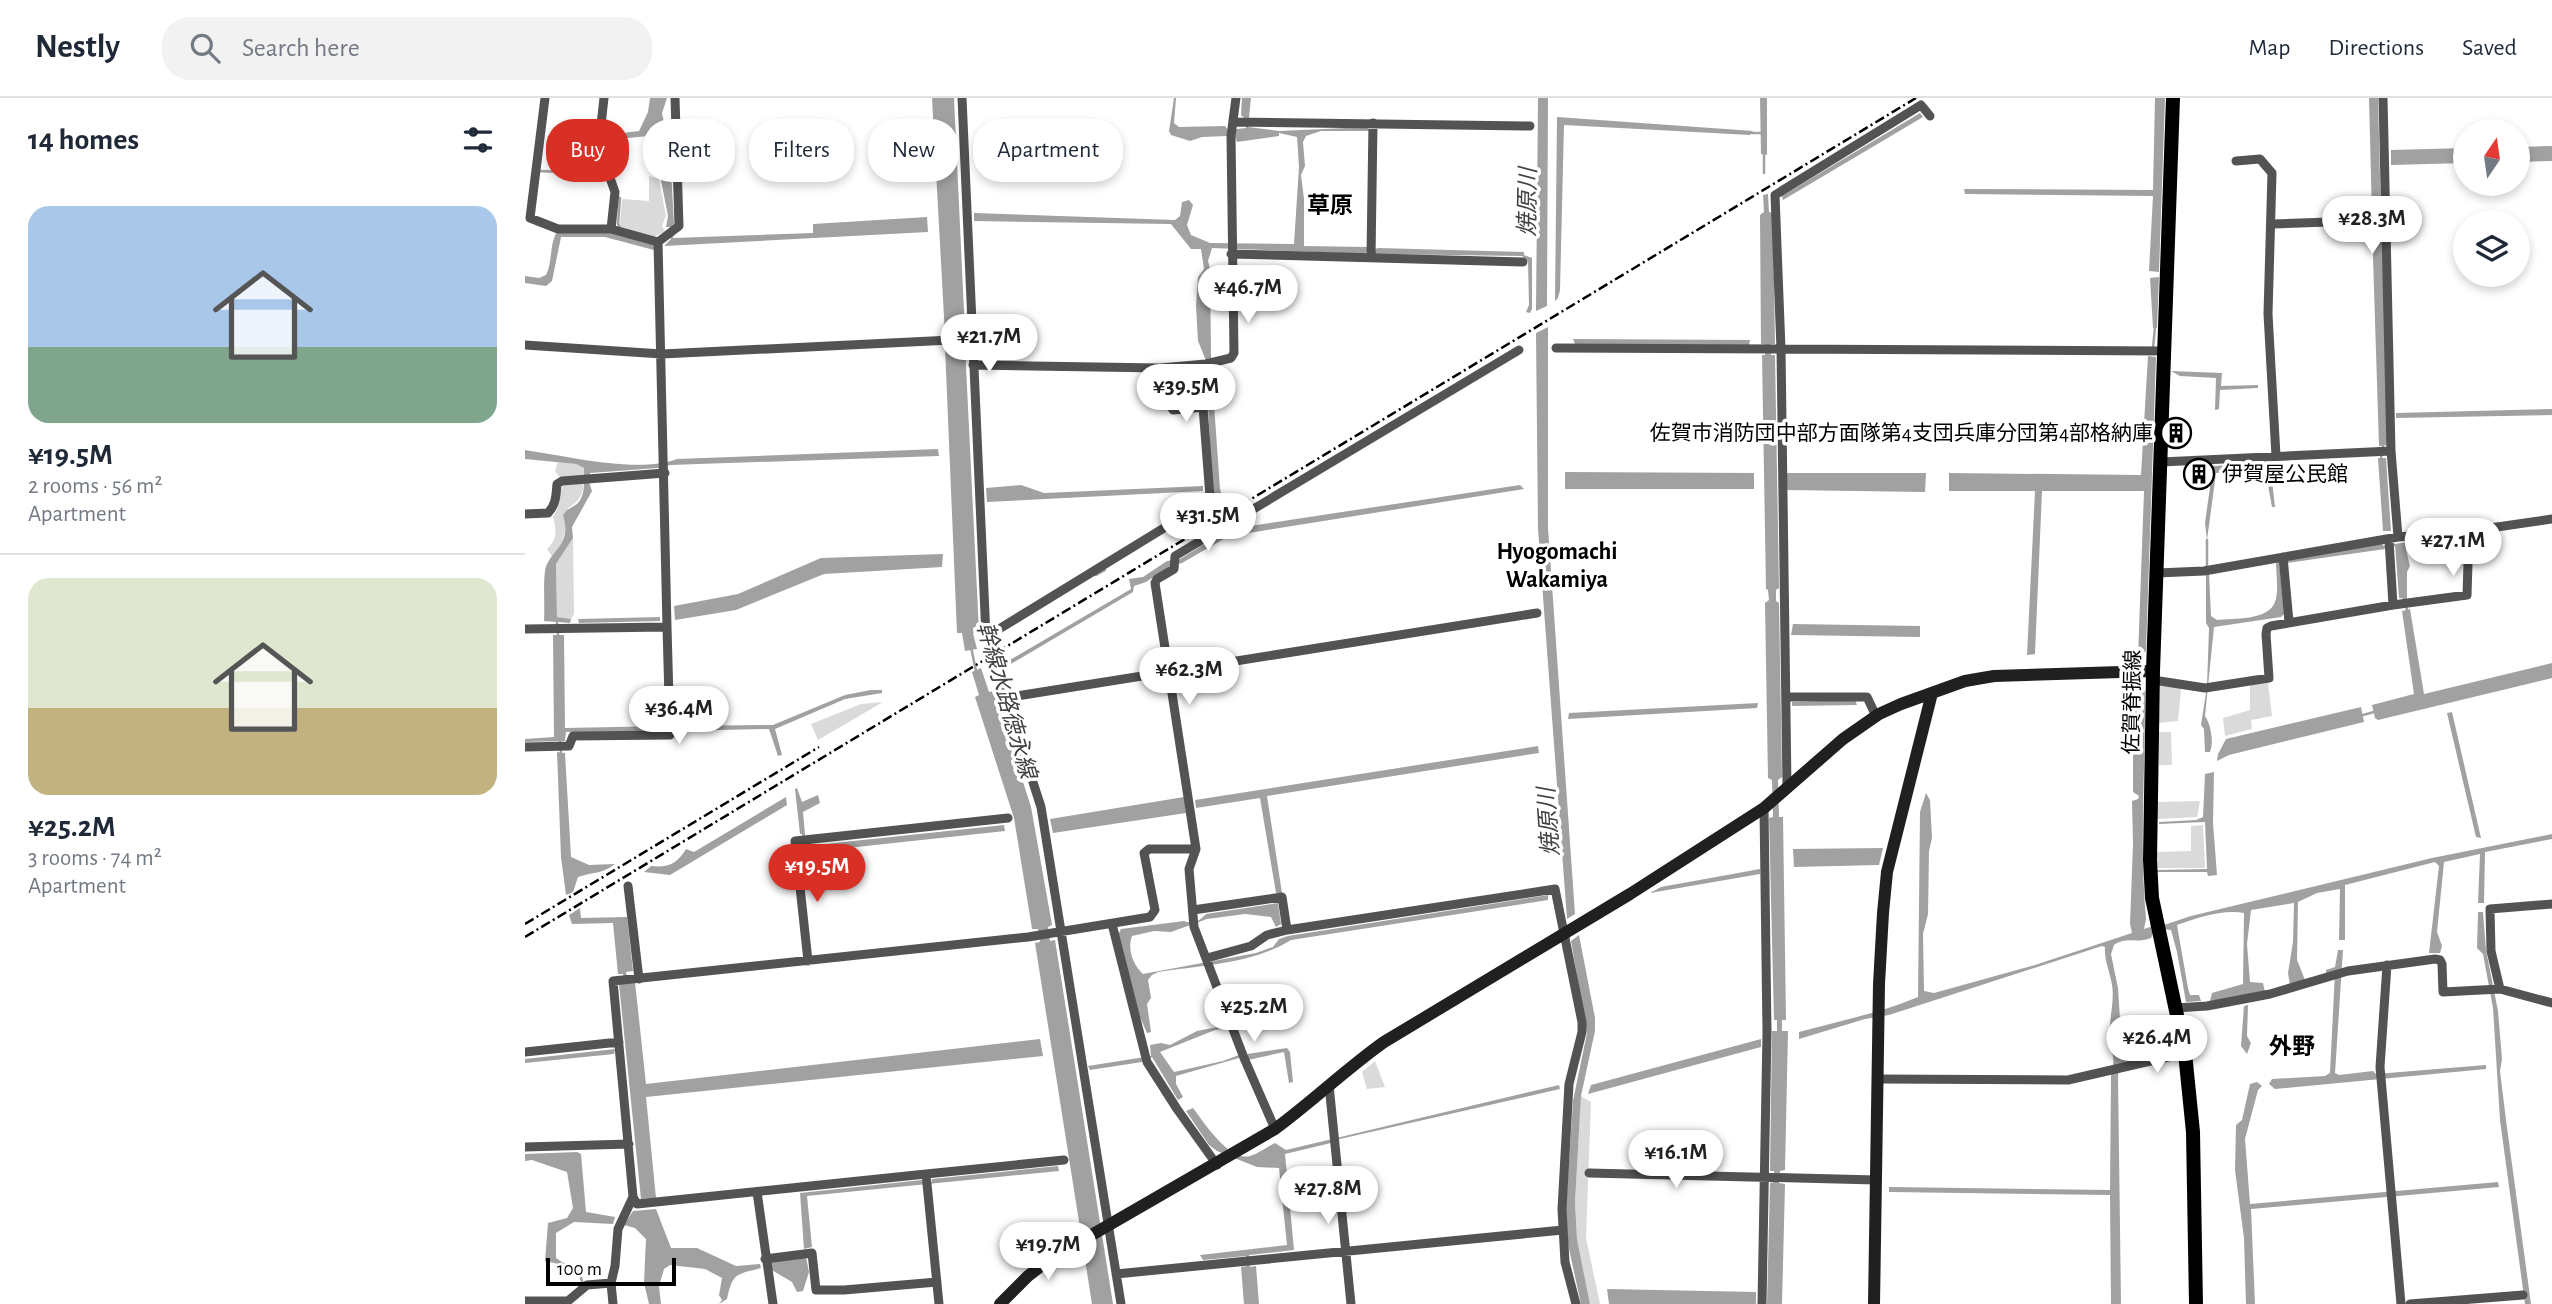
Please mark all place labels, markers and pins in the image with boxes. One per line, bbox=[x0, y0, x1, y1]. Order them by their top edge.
pin: ¥28.3M bbox=[2315, 197, 2429, 256]
pin: ¥46.7M bbox=[1191, 266, 1305, 325]
pin: ¥21.7M bbox=[932, 314, 1046, 374]
pin: ¥39.5M bbox=[1129, 364, 1243, 424]
building icon: 佐賀市消防団中部方面隊第4支団兵庫分団第4部格納庫 bbox=[2159, 416, 2193, 450]
place label: 佐賀市消防団中部方面隊第4支団兵庫分団第4部格納庫 bbox=[1650, 422, 2153, 444]
building icon: 伊賀屋公民館 bbox=[2182, 457, 2216, 491]
place label: 伊賀屋公民館 bbox=[2222, 463, 2348, 485]
pin: ¥31.5M bbox=[1151, 494, 1265, 553]
pin: ¥27.1M bbox=[2396, 518, 2510, 578]
pin: ¥62.3M bbox=[1132, 648, 1246, 707]
pin: ¥36.4M bbox=[622, 686, 736, 746]
pin: ¥19.5M bbox=[760, 844, 874, 904]
pin: ¥25.2M bbox=[1197, 984, 1311, 1044]
pin: ¥26.4M bbox=[2100, 1016, 2214, 1075]
pin: ¥16.1M bbox=[1619, 1130, 1733, 1190]
pin: ¥27.8M bbox=[1271, 1166, 1385, 1226]
pin: ¥19.7M bbox=[991, 1222, 1105, 1282]

